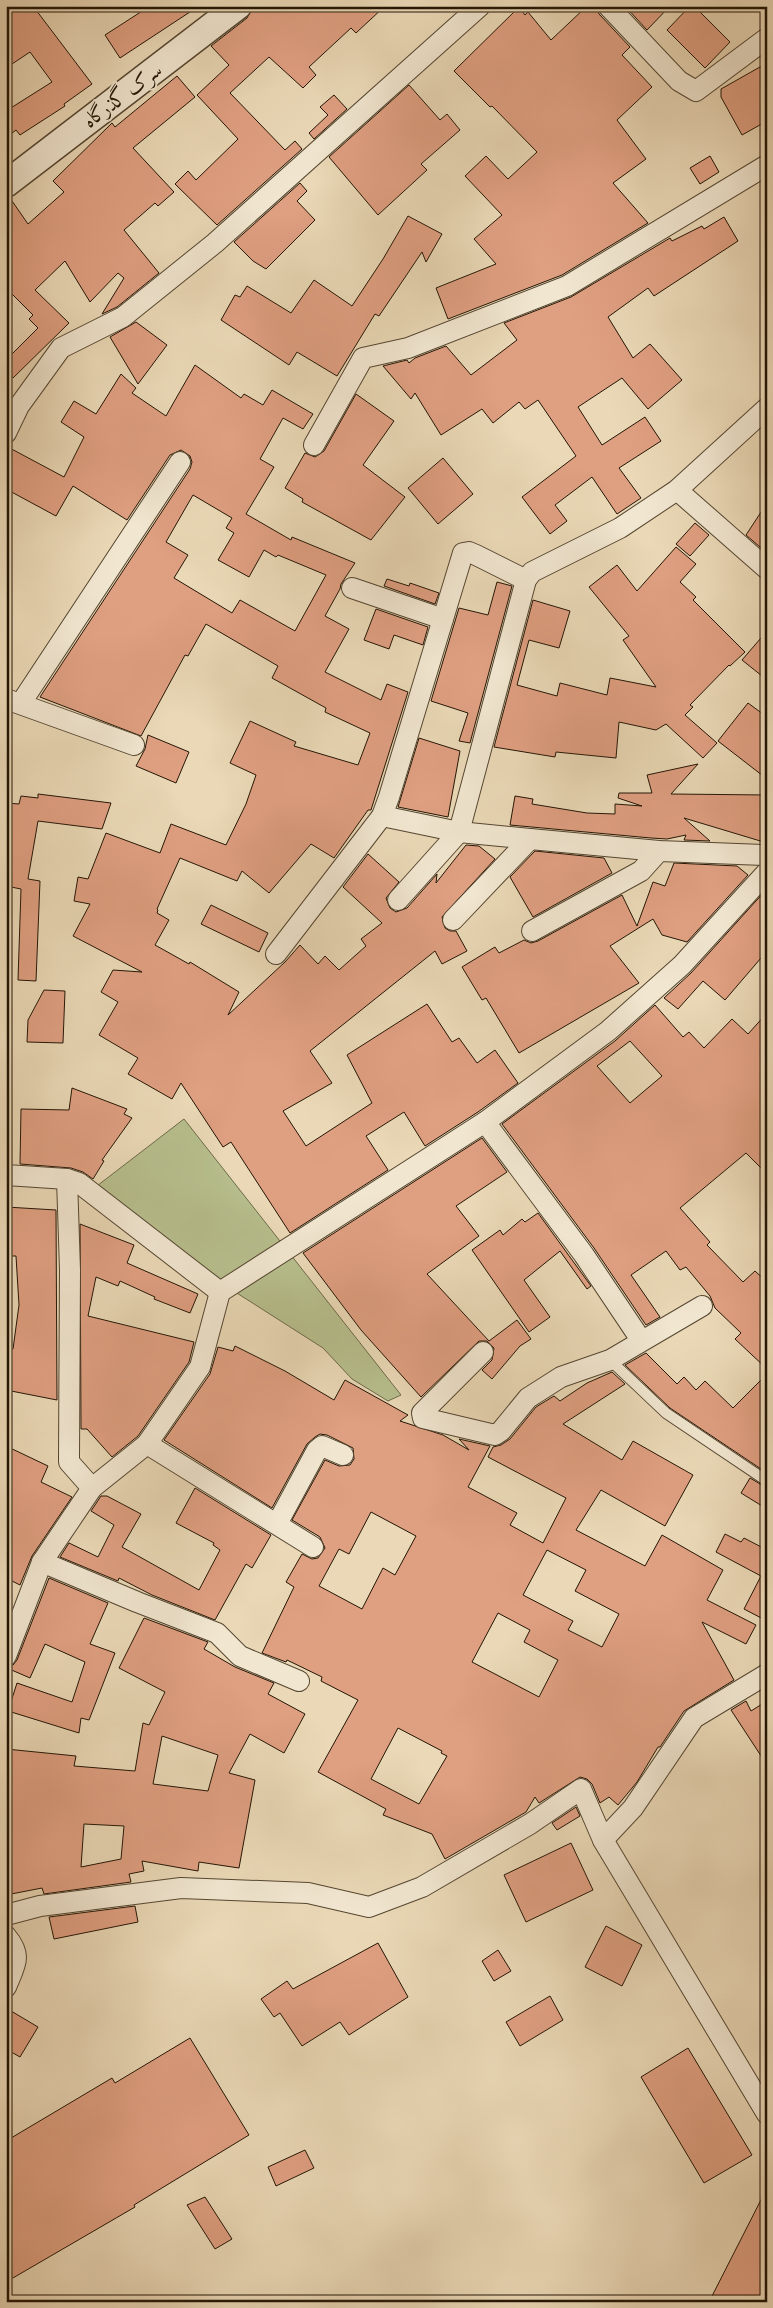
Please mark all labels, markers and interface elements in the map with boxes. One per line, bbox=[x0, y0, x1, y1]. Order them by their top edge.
street label: سرک گذرگاه bbox=[77, 56, 167, 134]

